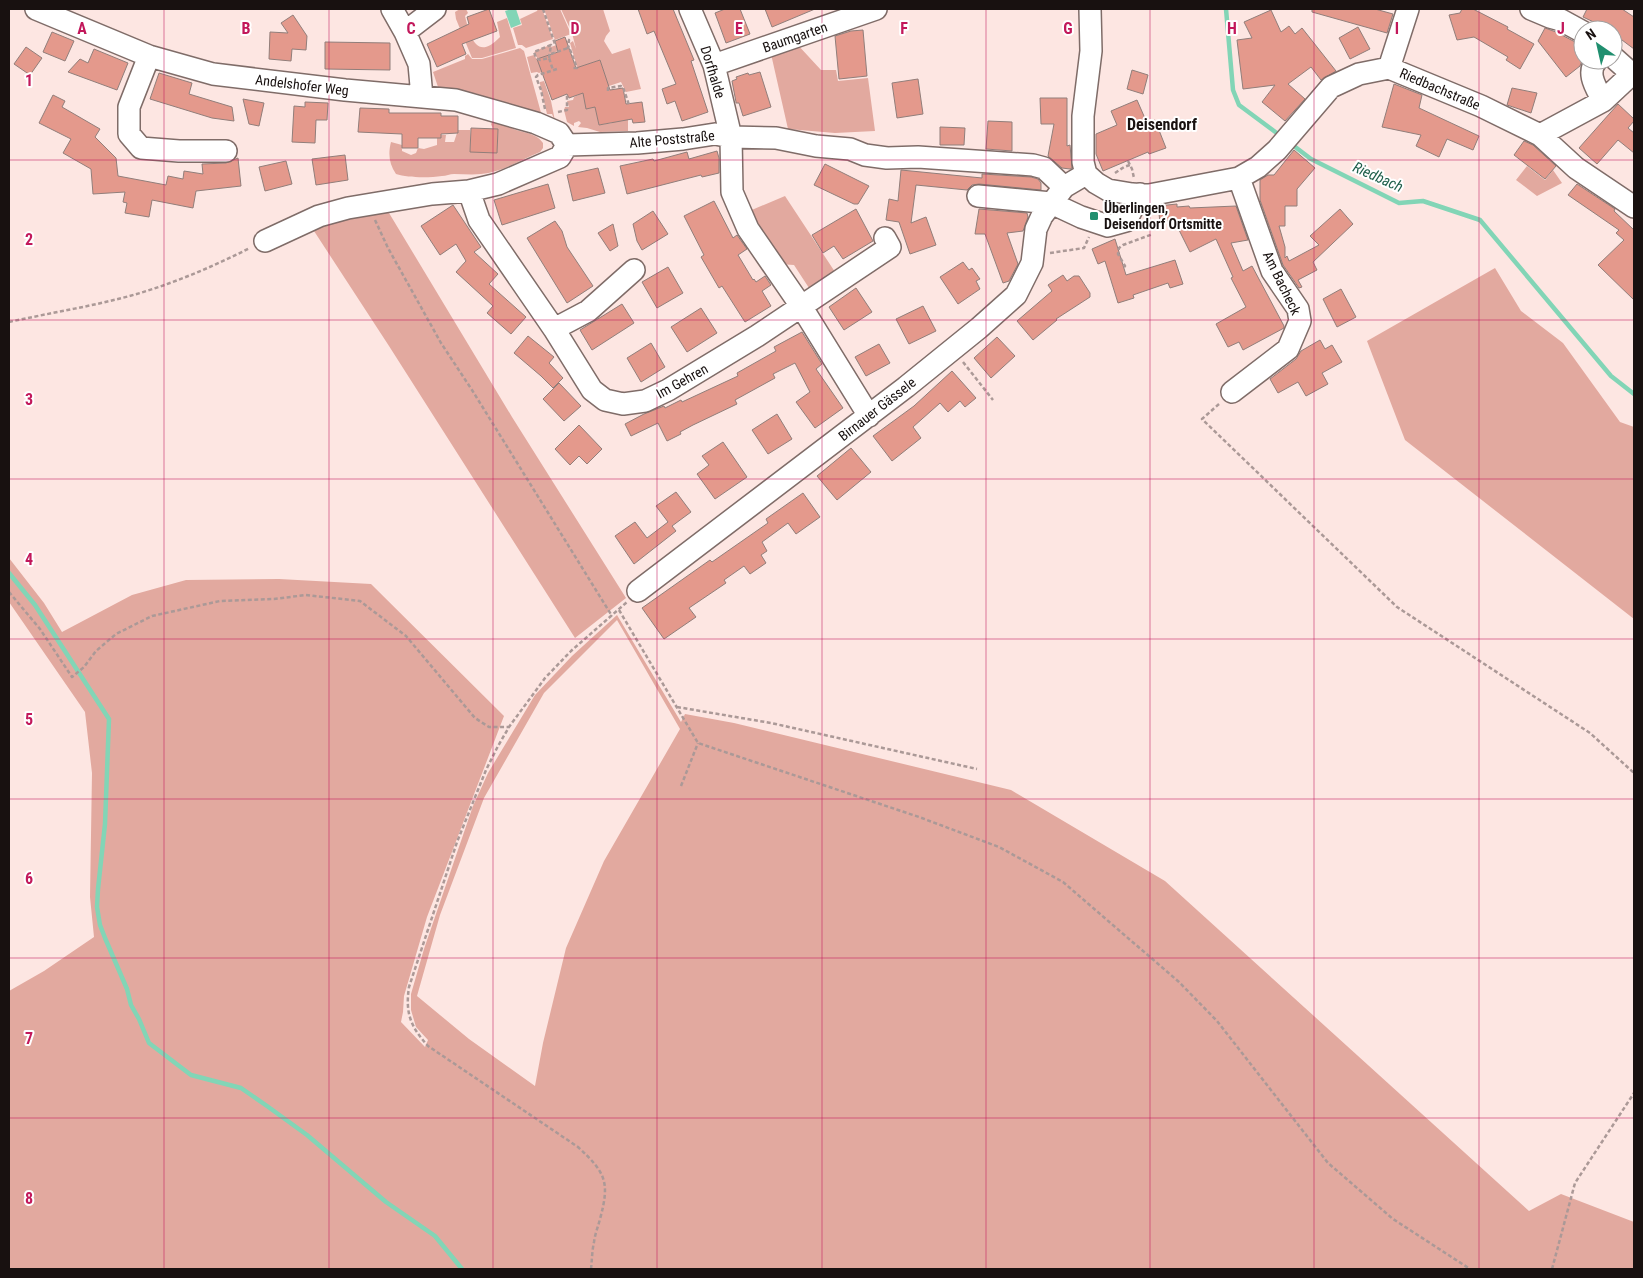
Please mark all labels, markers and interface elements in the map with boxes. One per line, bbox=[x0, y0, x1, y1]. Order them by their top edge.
street label: Baumgarten bbox=[761, 18, 829, 56]
text: A bbox=[77, 19, 87, 38]
text: B bbox=[242, 19, 251, 38]
text: C bbox=[406, 19, 416, 38]
text: D bbox=[570, 19, 580, 38]
text: E bbox=[735, 19, 743, 38]
text: F bbox=[900, 19, 908, 38]
text: G bbox=[1063, 19, 1073, 38]
text: H bbox=[1227, 19, 1237, 38]
text: I bbox=[1395, 19, 1399, 38]
text: J bbox=[1557, 19, 1565, 38]
north arrow bbox=[1573, 20, 1623, 70]
text: N bbox=[1583, 25, 1599, 43]
street label: Dorfhalde bbox=[697, 44, 729, 101]
street label: Riedbachstraße bbox=[1397, 65, 1483, 113]
text: 1 bbox=[25, 71, 33, 90]
street label: Andelshofer Weg bbox=[254, 71, 350, 99]
district label: Deisendorf bbox=[1127, 115, 1198, 134]
street label: Alte Poststraße bbox=[629, 127, 716, 151]
water label: Riedbach bbox=[1350, 158, 1406, 196]
place label: Überlingen, Deisendorf Ortsmitte bbox=[1104, 200, 1222, 232]
marker: Überlingen, Deisendorf Ortsmitte bbox=[1088, 210, 1100, 222]
text: 2 bbox=[25, 230, 33, 249]
street label: Am Bacheck bbox=[1260, 249, 1305, 318]
street label: Im Gehren bbox=[653, 360, 711, 402]
street label: Birnauer Gässele bbox=[835, 374, 919, 444]
text: 3 bbox=[25, 390, 33, 409]
text: 4 bbox=[25, 550, 33, 569]
text: 5 bbox=[25, 710, 33, 729]
text: 6 bbox=[25, 869, 33, 888]
text: 7 bbox=[25, 1029, 33, 1048]
text: 8 bbox=[25, 1189, 33, 1208]

